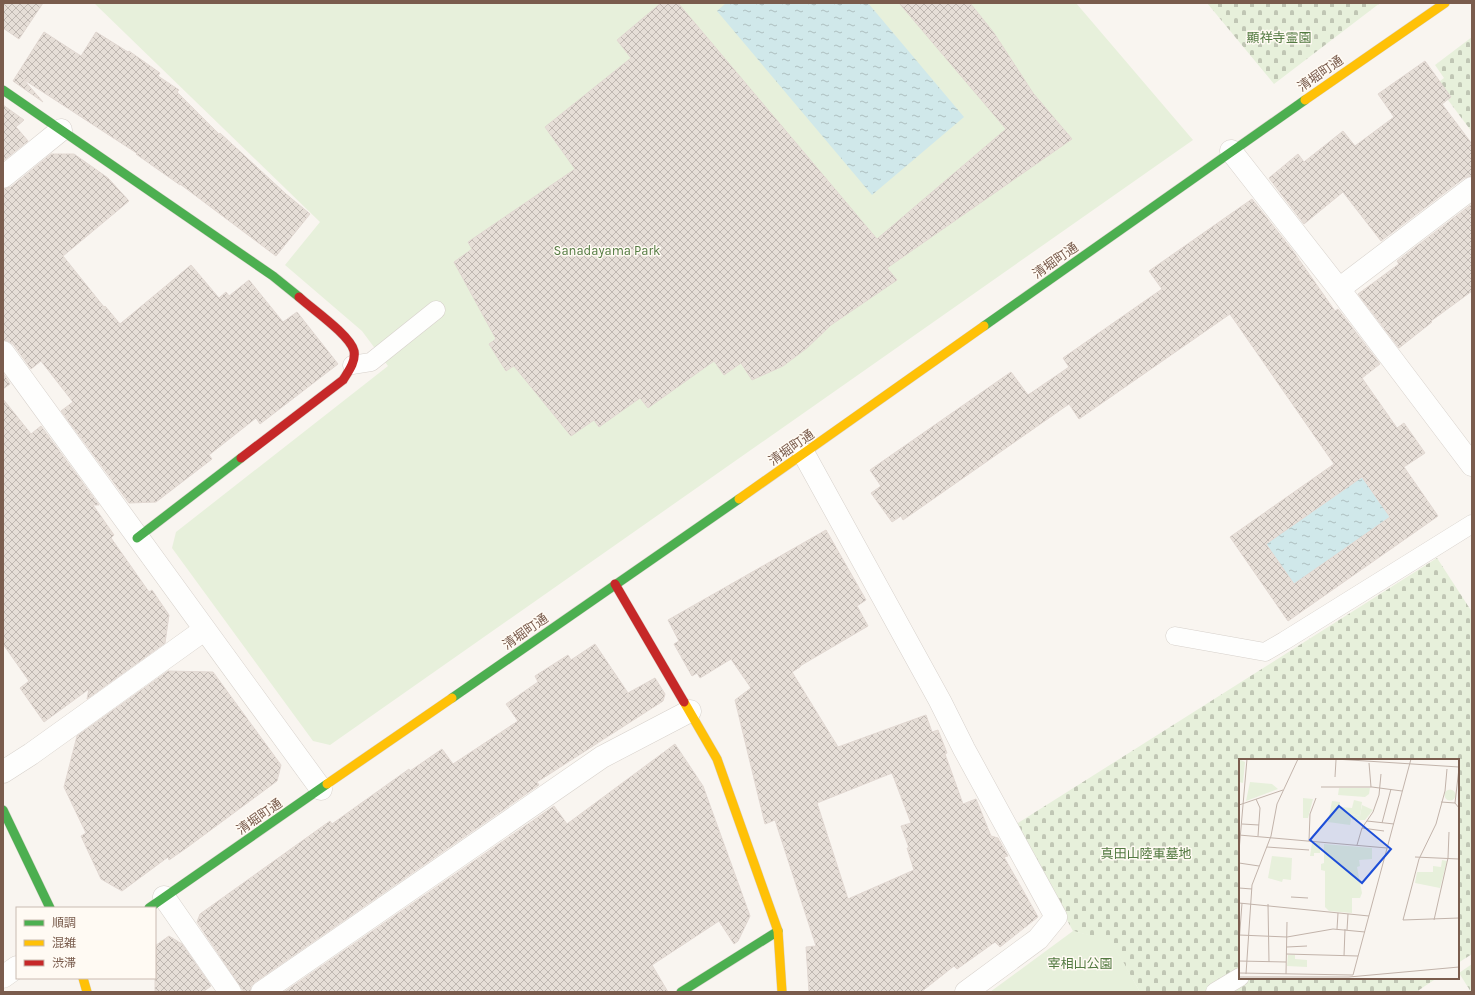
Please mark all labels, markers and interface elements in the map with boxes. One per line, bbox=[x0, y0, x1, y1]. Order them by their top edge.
park label: 顯祥寺霊園 bbox=[1246, 30, 1312, 45]
street label: 清堀町通 bbox=[1295, 52, 1346, 94]
street label: 清堀町通 bbox=[1030, 239, 1081, 281]
park label: Sanadayama Park bbox=[554, 243, 660, 258]
street label: 清堀町通 bbox=[766, 426, 817, 468]
street label: 清堀町通 bbox=[500, 610, 551, 652]
inset map bbox=[1239, 759, 1459, 979]
street label: 清堀町通 bbox=[234, 795, 285, 837]
park label: 真田山陸軍墓地 bbox=[1100, 846, 1192, 861]
legend bbox=[16, 907, 156, 979]
text: 順調 bbox=[52, 916, 76, 930]
text: 混雑 bbox=[52, 936, 76, 950]
text: 渋滞 bbox=[52, 956, 76, 970]
park label: 宰相山公園 bbox=[1047, 956, 1113, 971]

